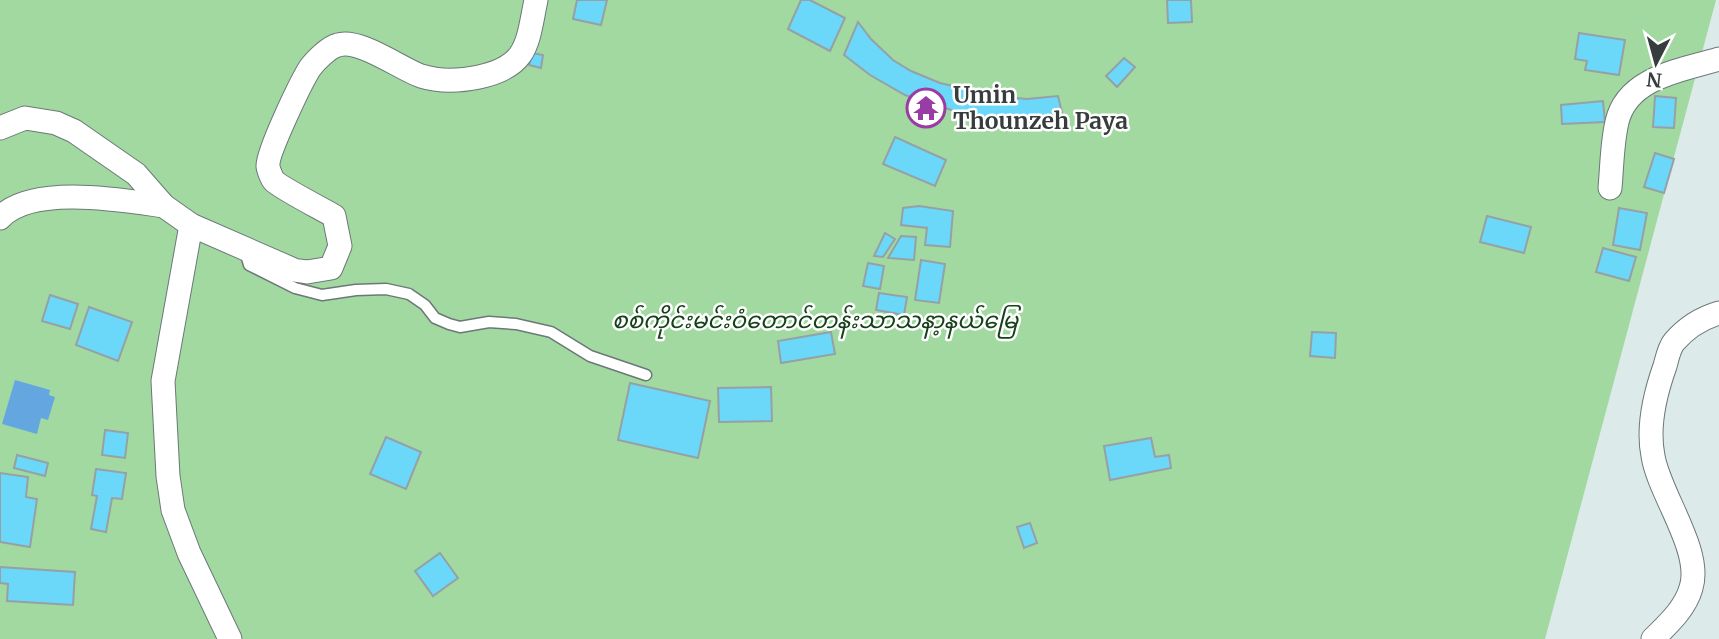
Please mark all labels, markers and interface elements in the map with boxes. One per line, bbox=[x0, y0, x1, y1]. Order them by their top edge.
north arrow bbox=[1621, 28, 1691, 98]
text: N bbox=[1646, 67, 1663, 93]
place label: Umin Thounzeh Paya bbox=[953, 80, 1128, 135]
temple icon: Umin Thounzeh Paya bbox=[905, 87, 947, 129]
park label: စစ်ကိုင်းမင်းဝံတောင်တန်းသာသနာ့နယ်မြေ bbox=[612, 304, 1022, 339]

